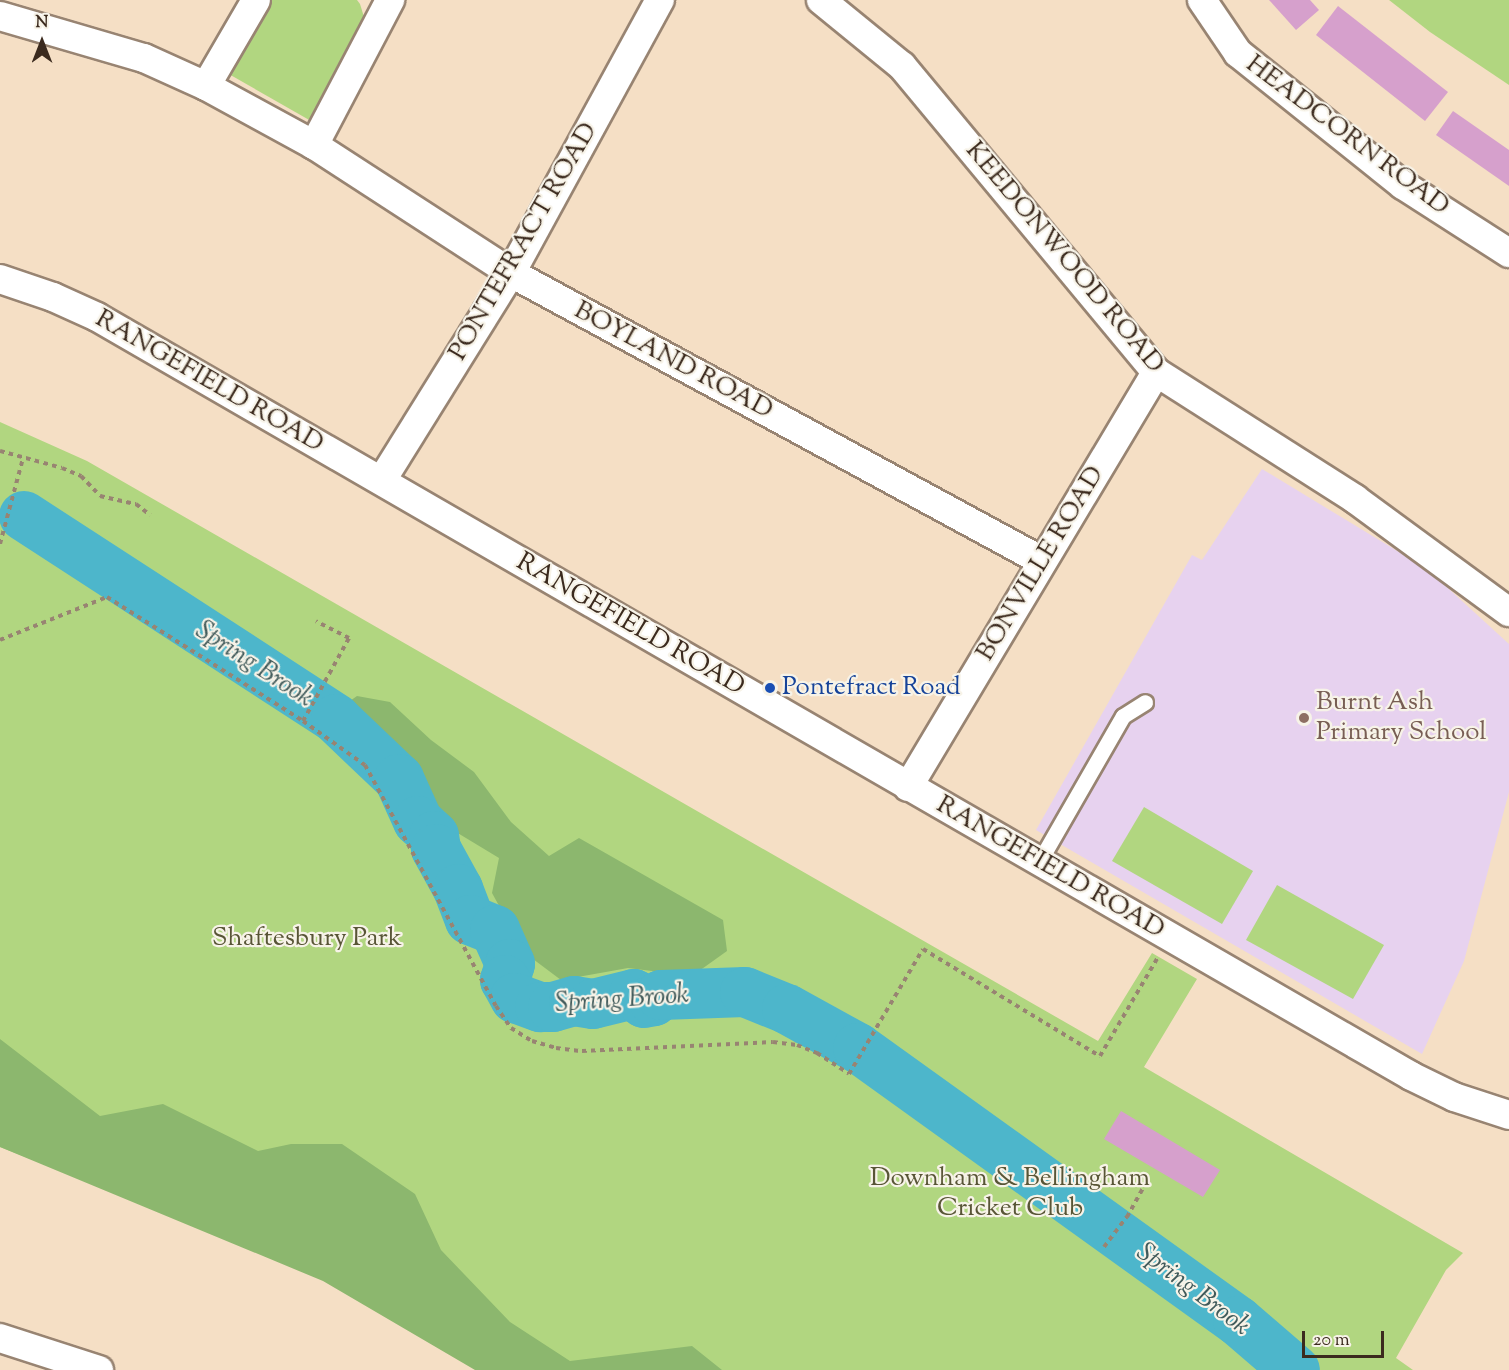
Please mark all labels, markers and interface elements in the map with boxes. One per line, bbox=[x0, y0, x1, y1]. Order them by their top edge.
north arrow bbox=[12, 12, 72, 72]
text: N bbox=[36, 12, 48, 35]
street label: HEADCORN ROAD bbox=[1239, 49, 1455, 223]
street label: PONTEFRACT ROAD bbox=[443, 118, 605, 366]
street label: KEEDONWOOD ROAD bbox=[958, 136, 1170, 380]
street label: BOYLAND ROAD bbox=[568, 295, 778, 427]
street label: RANGEFIELD ROAD bbox=[89, 304, 329, 460]
street label: BONVILLE ROAD bbox=[971, 461, 1111, 667]
street label: RANGEFIELD ROAD bbox=[510, 547, 750, 703]
water label: Spring Brook bbox=[189, 615, 319, 715]
place label: Pontefract Road bbox=[782, 672, 961, 704]
marker: Pontefract Road bbox=[763, 681, 777, 695]
place label: Burnt Ash Primary School bbox=[1316, 687, 1486, 748]
marker: Burnt Ash Primary School bbox=[1297, 711, 1311, 725]
street label: RANGEFIELD ROAD bbox=[930, 790, 1170, 946]
park label: Shaftesbury Park bbox=[212, 923, 402, 955]
water label: Spring Brook bbox=[554, 979, 690, 1021]
park label: Downham & Bellingham Cricket Club bbox=[870, 1163, 1150, 1224]
water label: Spring Brook bbox=[1130, 1237, 1256, 1343]
scale bar bbox=[1305, 1319, 1388, 1357]
text: 20 m bbox=[1313, 1328, 1350, 1354]

